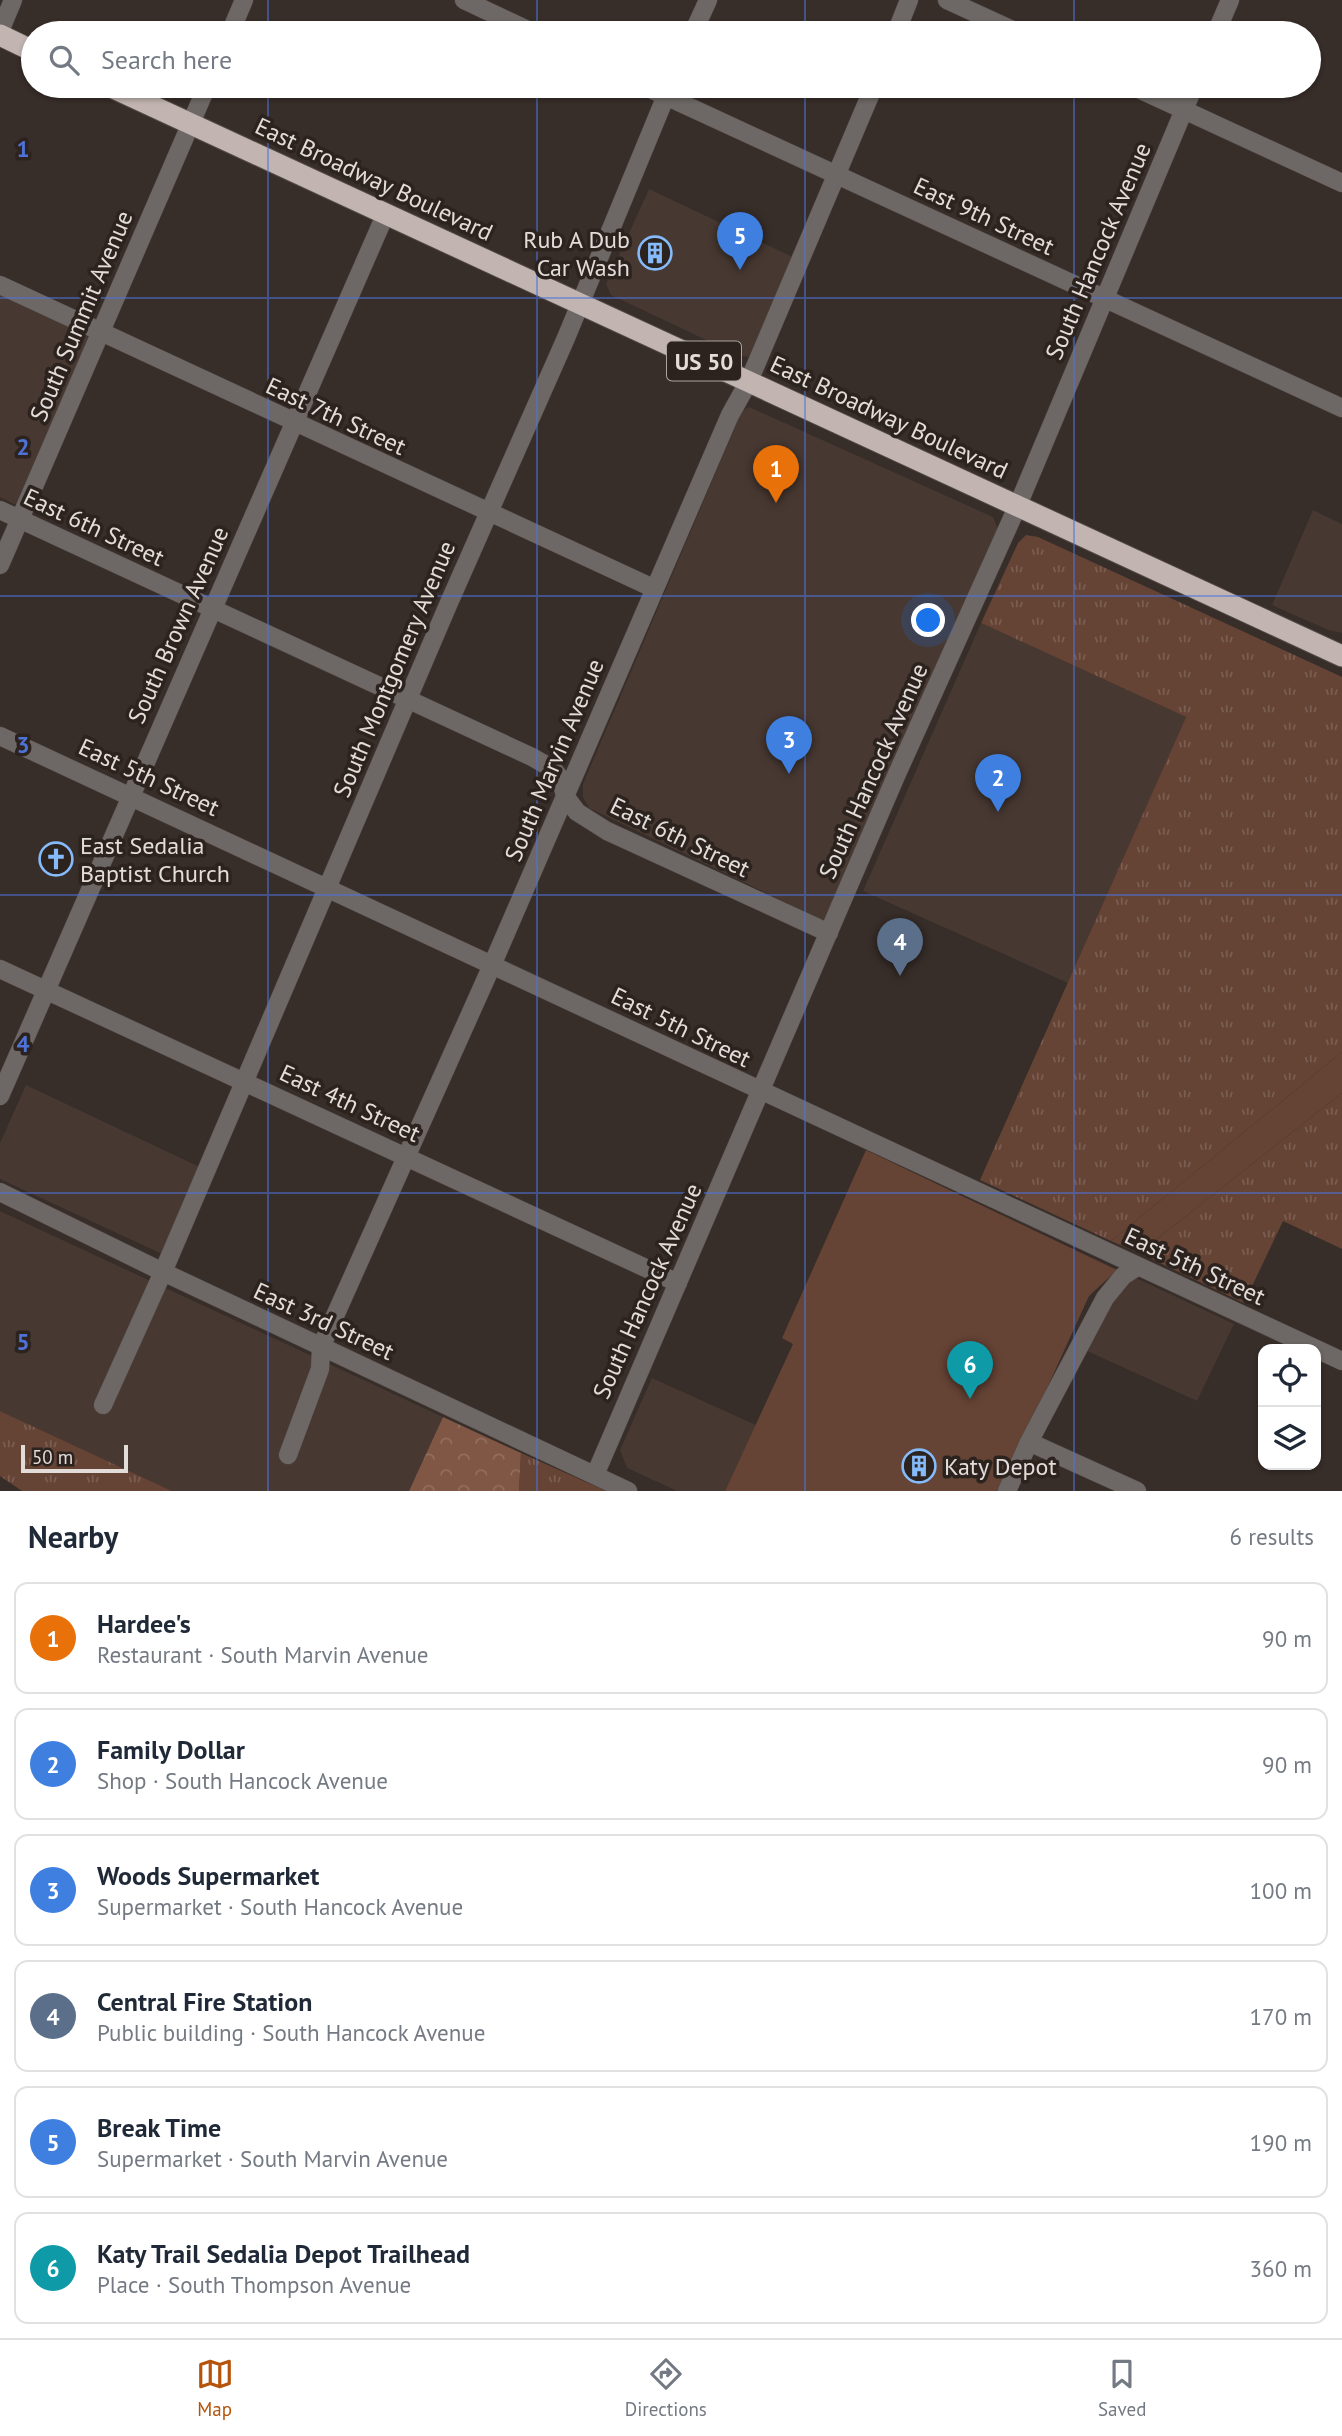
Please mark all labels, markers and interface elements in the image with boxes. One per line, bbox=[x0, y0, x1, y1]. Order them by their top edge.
search box bbox=[21, 21, 1321, 98]
icon: search bbox=[45, 41, 83, 79]
text: Search here bbox=[101, 43, 232, 76]
street label: East Broadway Boulevard bbox=[250, 110, 498, 248]
text: 1 bbox=[16, 134, 30, 163]
street label: South Hancock Avenue bbox=[1038, 138, 1158, 364]
street label: East 9th Street bbox=[909, 170, 1059, 262]
street label: South Summit Avenue bbox=[23, 206, 139, 426]
pin: 5 bbox=[717, 212, 763, 270]
place label: Rub A Dub Car Wash bbox=[523, 224, 630, 283]
building icon: Rub A Dub Car Wash bbox=[636, 234, 674, 272]
road number: US 50 bbox=[667, 342, 741, 380]
street label: East Broadway Boulevard bbox=[765, 348, 1013, 486]
street label: East 7th Street bbox=[261, 370, 411, 462]
text: 2 bbox=[16, 432, 30, 461]
pin: 1 bbox=[753, 445, 799, 503]
street label: East 6th Street bbox=[19, 481, 169, 573]
street label: South Brown Avenue bbox=[121, 522, 235, 728]
street label: South Montgomery Avenue bbox=[326, 536, 462, 802]
your location bbox=[911, 603, 945, 637]
street label: South Marvin Avenue bbox=[497, 654, 611, 866]
street label: South Hancock Avenue bbox=[812, 658, 934, 884]
pin: 3 bbox=[766, 716, 812, 774]
text: 3 bbox=[16, 730, 30, 759]
street label: East 5th Street bbox=[74, 731, 224, 823]
pin: 2 bbox=[975, 754, 1021, 812]
street label: East 6th Street bbox=[605, 790, 755, 884]
place label: East Sedalia Baptist Church bbox=[80, 830, 230, 889]
church icon: East Sedalia Baptist Church bbox=[37, 840, 75, 878]
pin: 4 bbox=[877, 918, 923, 976]
street label: East 5th Street bbox=[606, 980, 756, 1074]
text: 4 bbox=[16, 1029, 30, 1058]
street label: East 4th Street bbox=[275, 1057, 425, 1149]
street label: South Hancock Avenue bbox=[586, 1178, 708, 1404]
street label: East 5th Street bbox=[1120, 1220, 1270, 1312]
street label: East 3rd Street bbox=[249, 1275, 399, 1367]
text: 5 bbox=[16, 1327, 30, 1356]
pin: 6 bbox=[947, 1341, 993, 1399]
map controls bbox=[1258, 1344, 1321, 1470]
button: locate bbox=[1258, 1344, 1321, 1407]
button: layers bbox=[1258, 1407, 1321, 1470]
scale bar bbox=[21, 1442, 128, 1474]
text: 50 m bbox=[32, 1445, 73, 1469]
building icon: Katy Depot bbox=[900, 1447, 938, 1485]
place label: Katy Depot bbox=[944, 1451, 1057, 1482]
text: Nearby bbox=[28, 1517, 118, 1556]
text: 6 results bbox=[1230, 1522, 1314, 1551]
text: Hardee's bbox=[97, 1607, 191, 1640]
text: 1 bbox=[46, 1624, 60, 1653]
text: 90 m bbox=[1262, 1624, 1312, 1653]
text: Restaurant · South Marvin Avenue bbox=[97, 1640, 429, 1669]
text: Family Dollar bbox=[97, 1733, 245, 1766]
text: 2 bbox=[46, 1750, 60, 1779]
text: 90 m bbox=[1262, 1750, 1312, 1779]
text: Shop · South Hancock Avenue bbox=[97, 1766, 388, 1795]
text: Woods Supermarket bbox=[97, 1859, 319, 1892]
text: 3 bbox=[46, 1876, 60, 1905]
text: 100 m bbox=[1250, 1876, 1312, 1905]
text: Supermarket · South Hancock Avenue bbox=[97, 1892, 463, 1921]
text: Central Fire Station bbox=[97, 1985, 312, 2018]
text: 4 bbox=[46, 2002, 60, 2031]
text: 170 m bbox=[1250, 2002, 1312, 2031]
text: Public building · South Hancock Avenue bbox=[97, 2018, 485, 2047]
text: Break Time bbox=[97, 2111, 221, 2144]
text: 5 bbox=[46, 2128, 60, 2157]
text: 190 m bbox=[1250, 2128, 1312, 2157]
text: Supermarket · South Marvin Avenue bbox=[97, 2144, 448, 2173]
text: Katy Trail Sedalia Depot Trailhead bbox=[97, 2237, 470, 2270]
text: 6 bbox=[46, 2254, 60, 2283]
text: 360 m bbox=[1250, 2254, 1312, 2283]
text: Place · South Thompson Avenue bbox=[97, 2270, 411, 2299]
tab: Map bbox=[196, 2355, 234, 2421]
tab: Directions bbox=[625, 2355, 707, 2421]
tab: Saved bbox=[1098, 2355, 1146, 2421]

